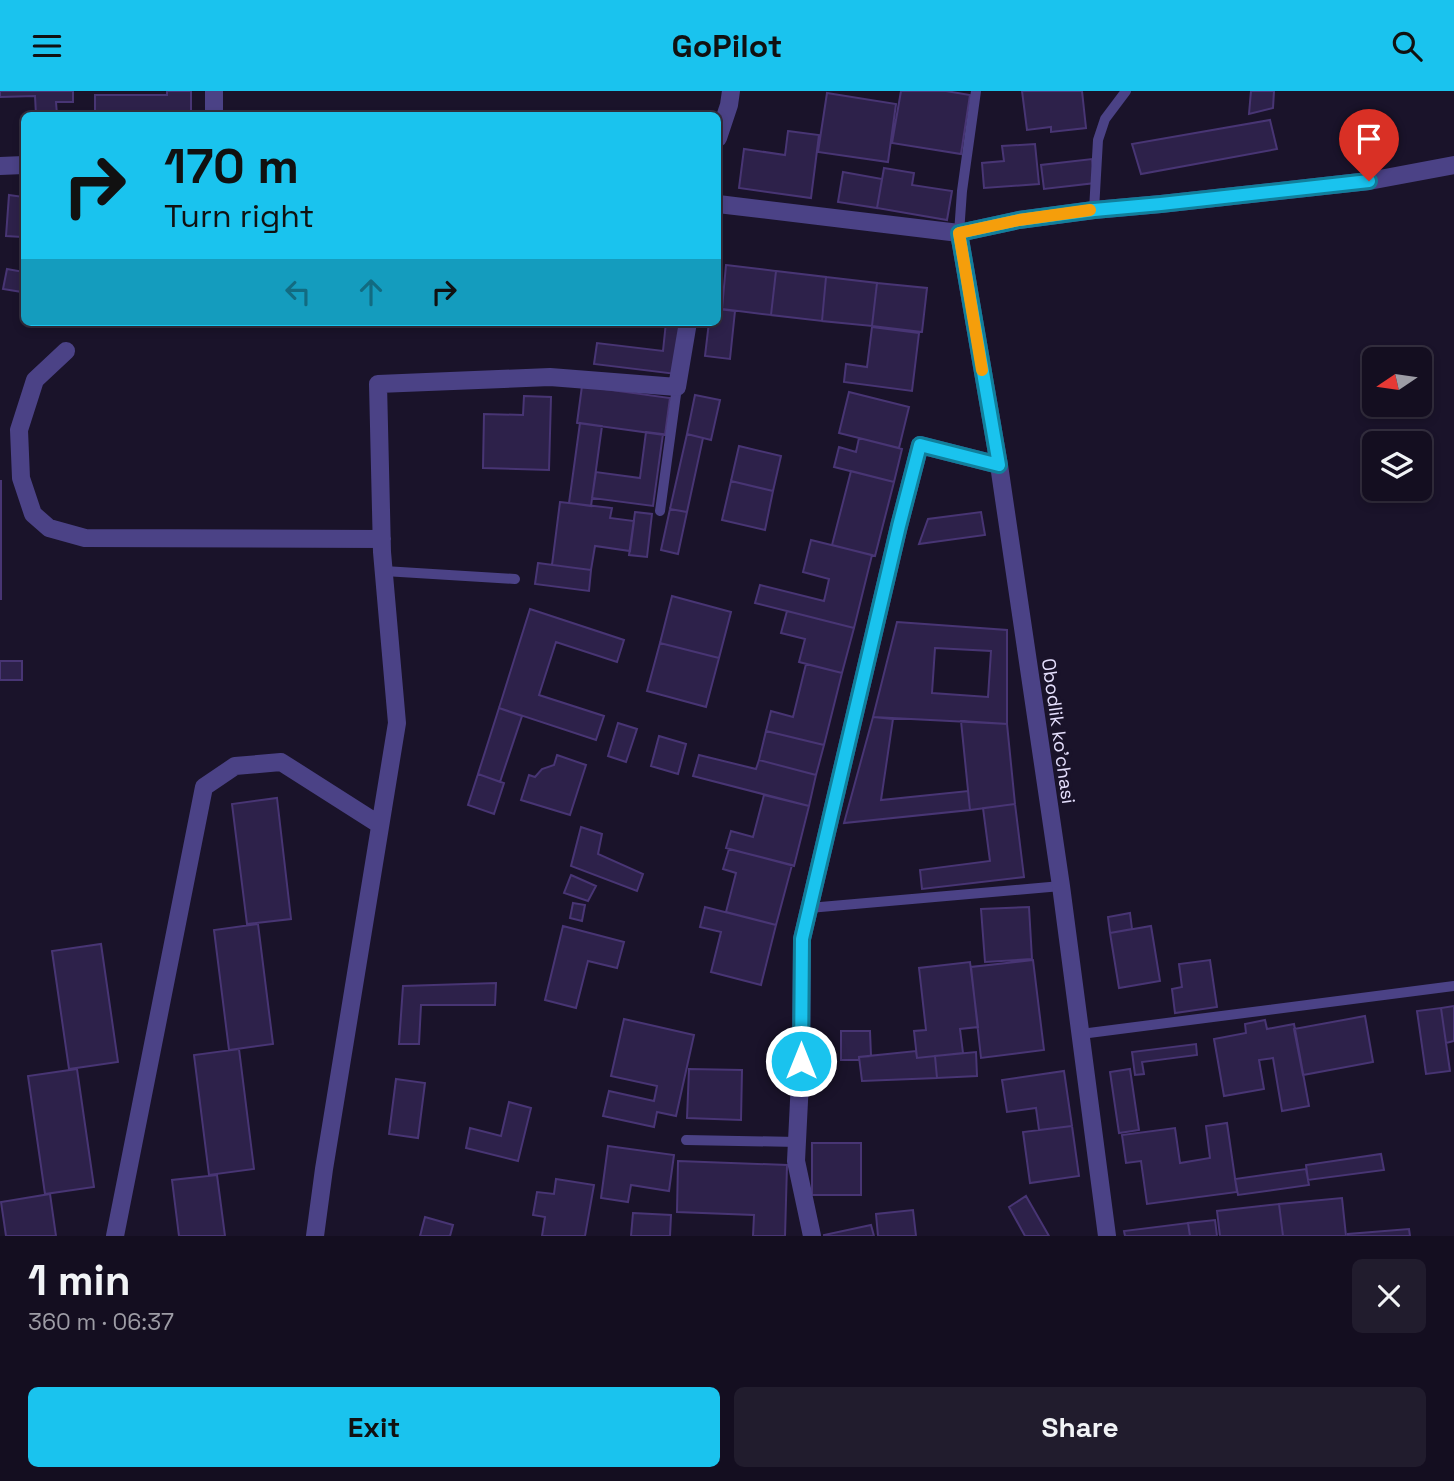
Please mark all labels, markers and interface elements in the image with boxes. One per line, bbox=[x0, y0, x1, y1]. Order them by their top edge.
text: GoPilot bbox=[672, 26, 782, 66]
icon: menu bbox=[28, 27, 66, 65]
icon: search bbox=[1388, 27, 1426, 65]
pin bbox=[1339, 109, 1399, 181]
icon: arrive bbox=[1350, 120, 1388, 158]
text: 170 m bbox=[164, 135, 299, 197]
icon: right bbox=[49, 140, 140, 231]
text: Turn right bbox=[164, 196, 314, 236]
icon: left bbox=[279, 273, 317, 311]
icon: ahead bbox=[352, 273, 390, 311]
icon: right bbox=[425, 273, 463, 311]
north arrow bbox=[1362, 347, 1432, 417]
map controls bbox=[1362, 347, 1432, 501]
button: layers bbox=[1362, 431, 1432, 501]
street label: Obodlik ko'chasi bbox=[1036, 657, 1081, 806]
position arrow bbox=[764, 1024, 838, 1098]
text: 1 min bbox=[28, 1254, 131, 1307]
button: close bbox=[1352, 1259, 1426, 1333]
text: 360 m · 06:37 bbox=[28, 1307, 174, 1337]
button: Exit bbox=[28, 1387, 720, 1467]
button: Share bbox=[734, 1387, 1426, 1467]

